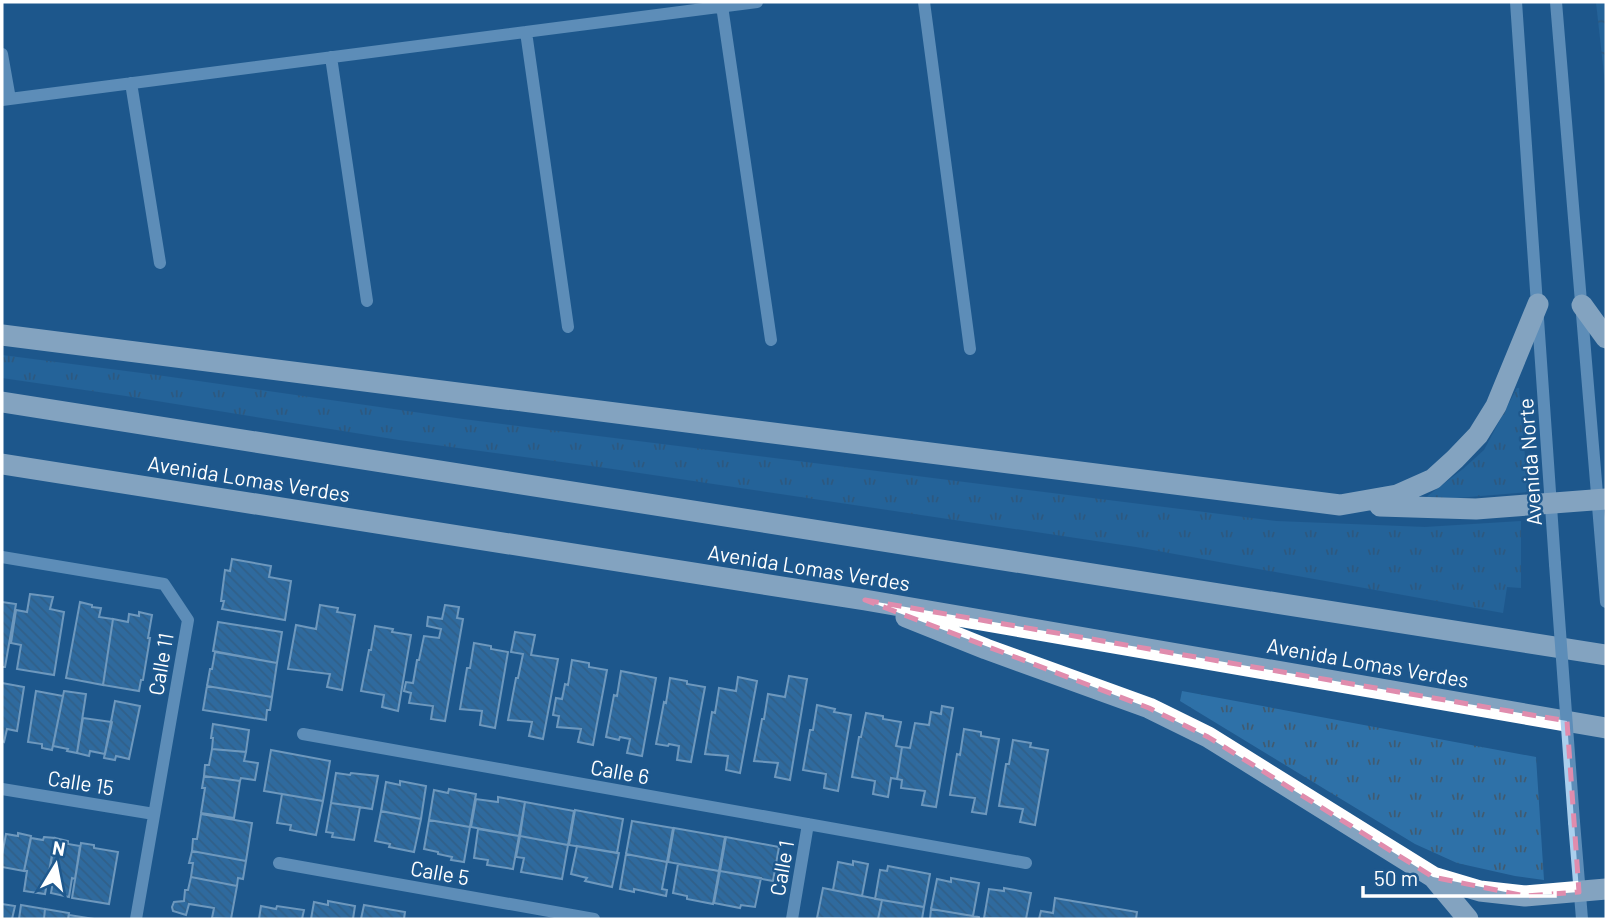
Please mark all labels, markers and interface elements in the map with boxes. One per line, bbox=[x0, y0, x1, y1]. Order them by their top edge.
street label: Avenida Norte bbox=[1512, 397, 1546, 527]
street label: Avenida Lomas Verdes bbox=[146, 450, 352, 506]
street label: Avenida Lomas Verdes bbox=[706, 539, 912, 595]
street label: Calle 11 bbox=[142, 631, 178, 697]
street label: Avenida Lomas Verdes bbox=[1265, 632, 1471, 692]
street label: Calle 6 bbox=[589, 754, 651, 788]
street label: Calle 15 bbox=[46, 764, 116, 800]
north arrow bbox=[21, 830, 91, 900]
text: N bbox=[51, 835, 67, 860]
street label: Calle 1 bbox=[764, 838, 798, 898]
street label: Calle 5 bbox=[409, 855, 471, 889]
scale bar bbox=[1363, 855, 1556, 899]
text: 50 m bbox=[1374, 865, 1418, 890]

